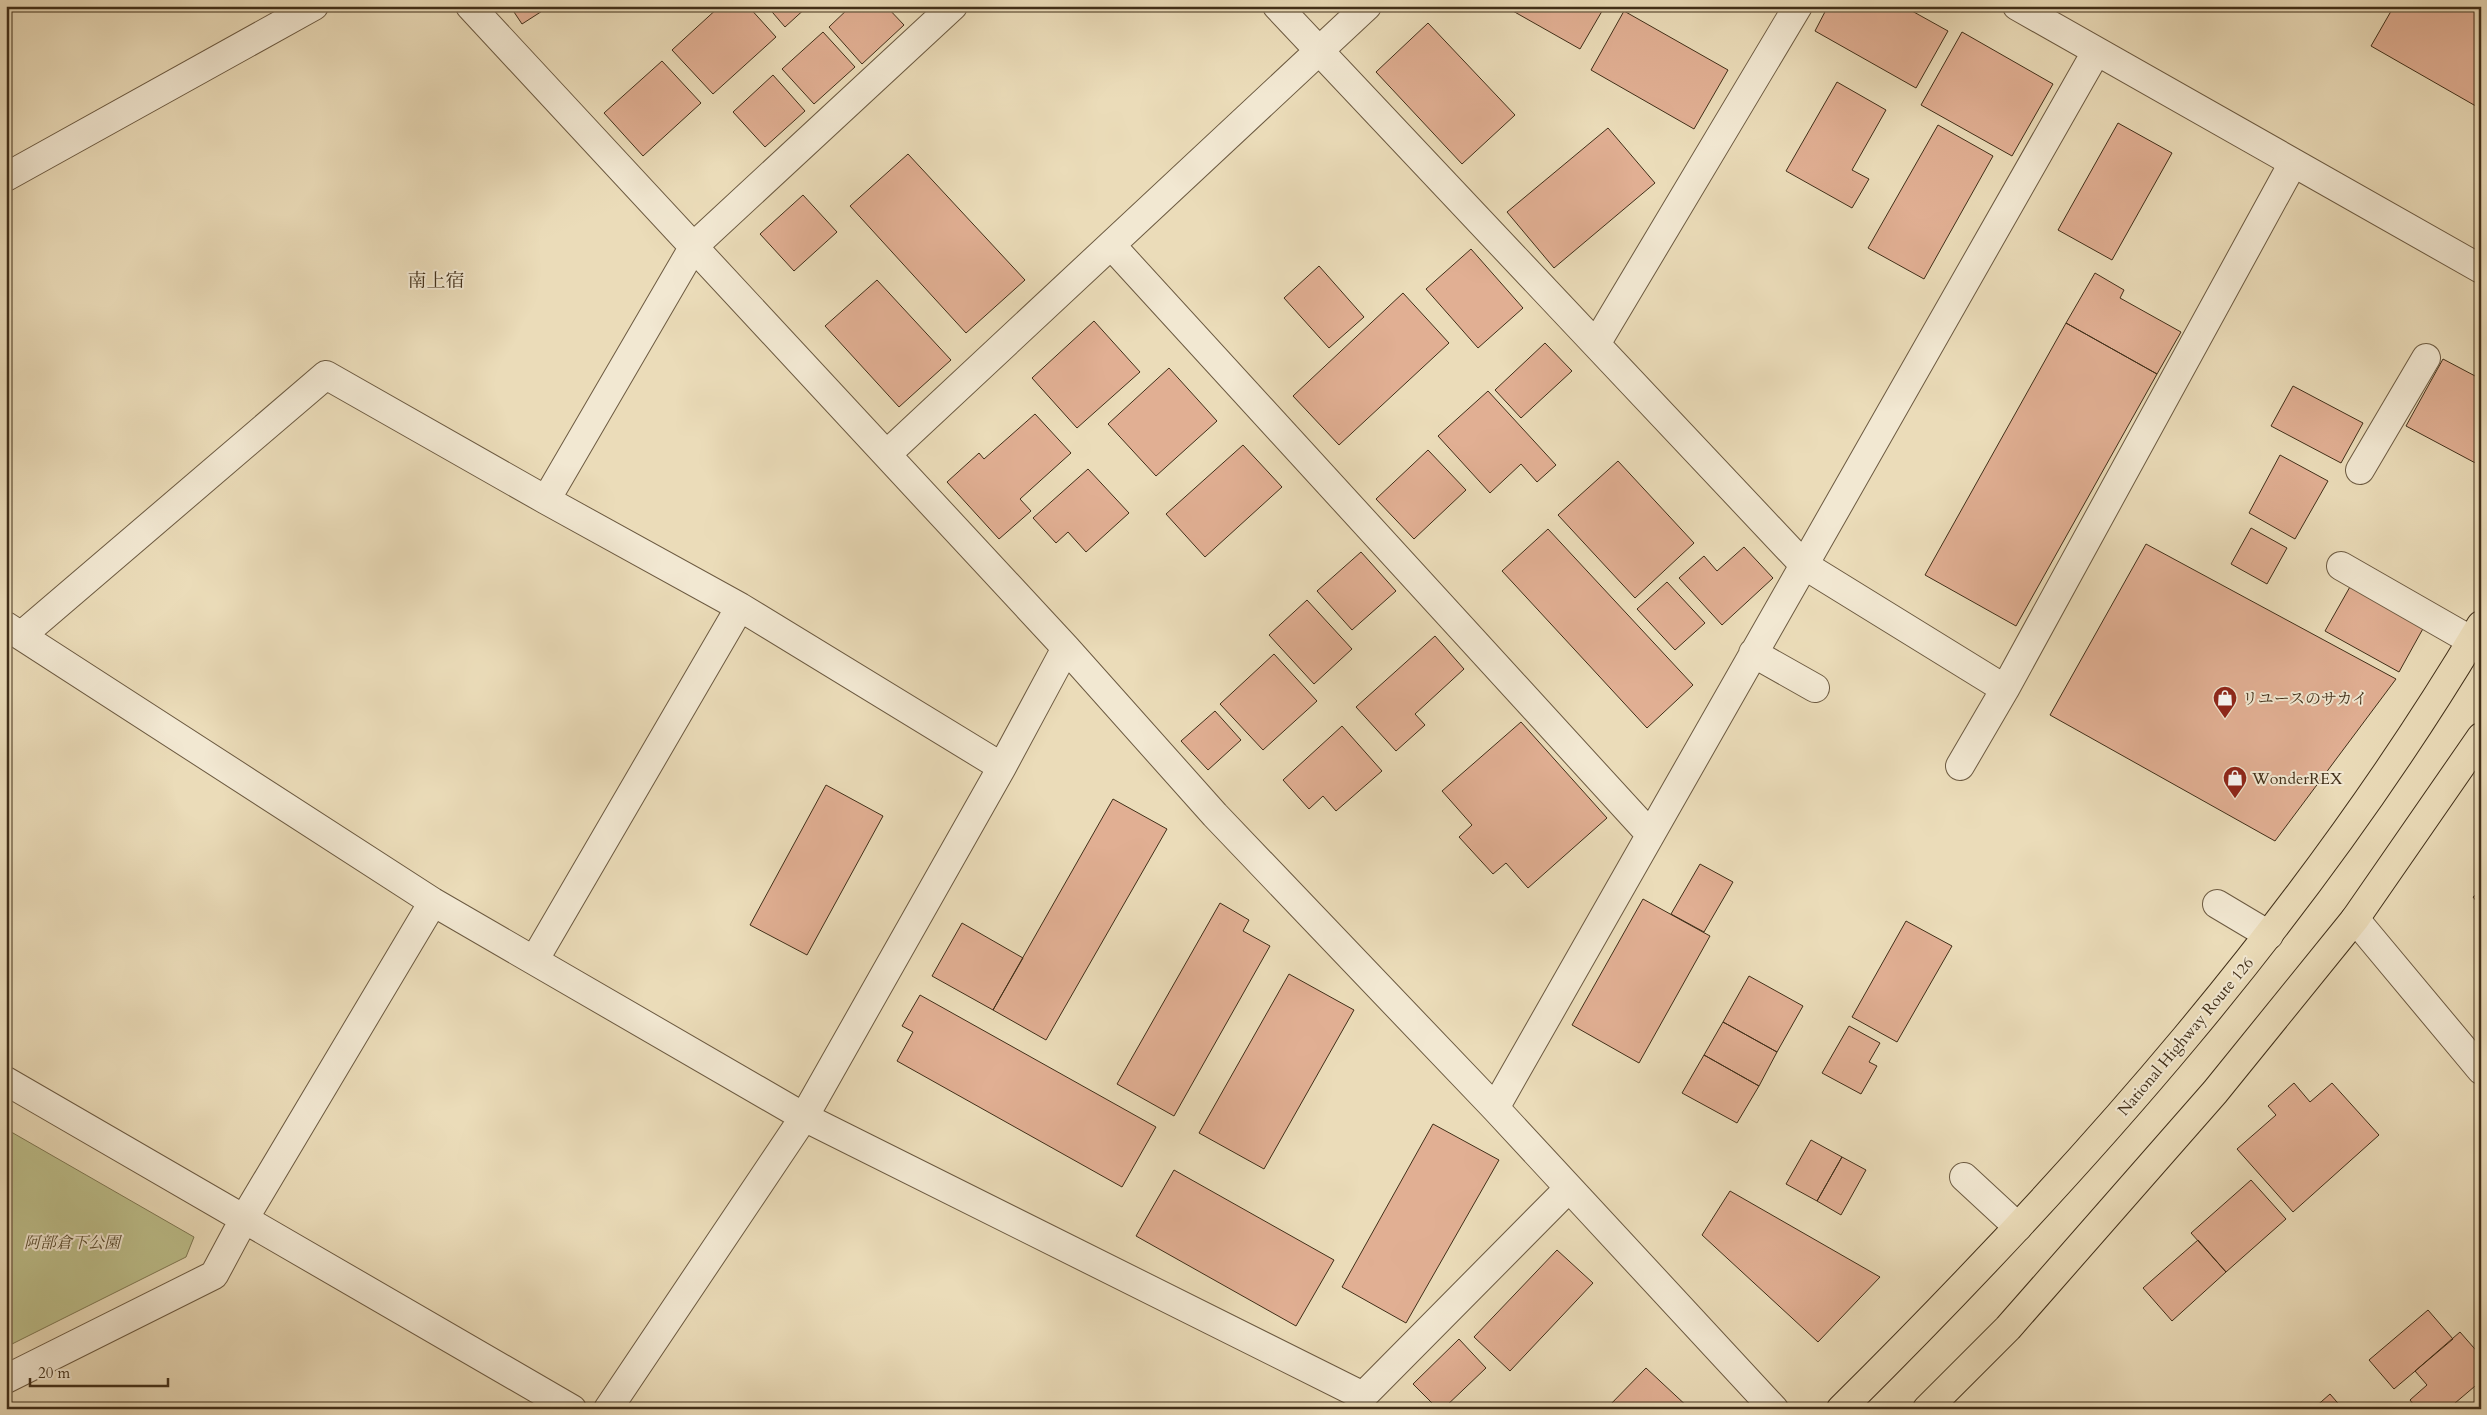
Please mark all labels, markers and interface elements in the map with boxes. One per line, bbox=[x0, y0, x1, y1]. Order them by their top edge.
district label: 南上宿 bbox=[407, 268, 465, 294]
shop icon: リユースのサカイ bbox=[2212, 685, 2238, 719]
place label: リユースのサカイ bbox=[2242, 688, 2368, 710]
shop icon: WonderREX bbox=[2222, 765, 2248, 799]
place label: WonderREX bbox=[2251, 768, 2343, 790]
street label: National Highway Route 126 bbox=[2113, 953, 2259, 1121]
park label: 阿部倉下公園 bbox=[24, 1232, 123, 1254]
scale bar bbox=[30, 1355, 168, 1387]
text: 20 m bbox=[38, 1363, 70, 1383]

